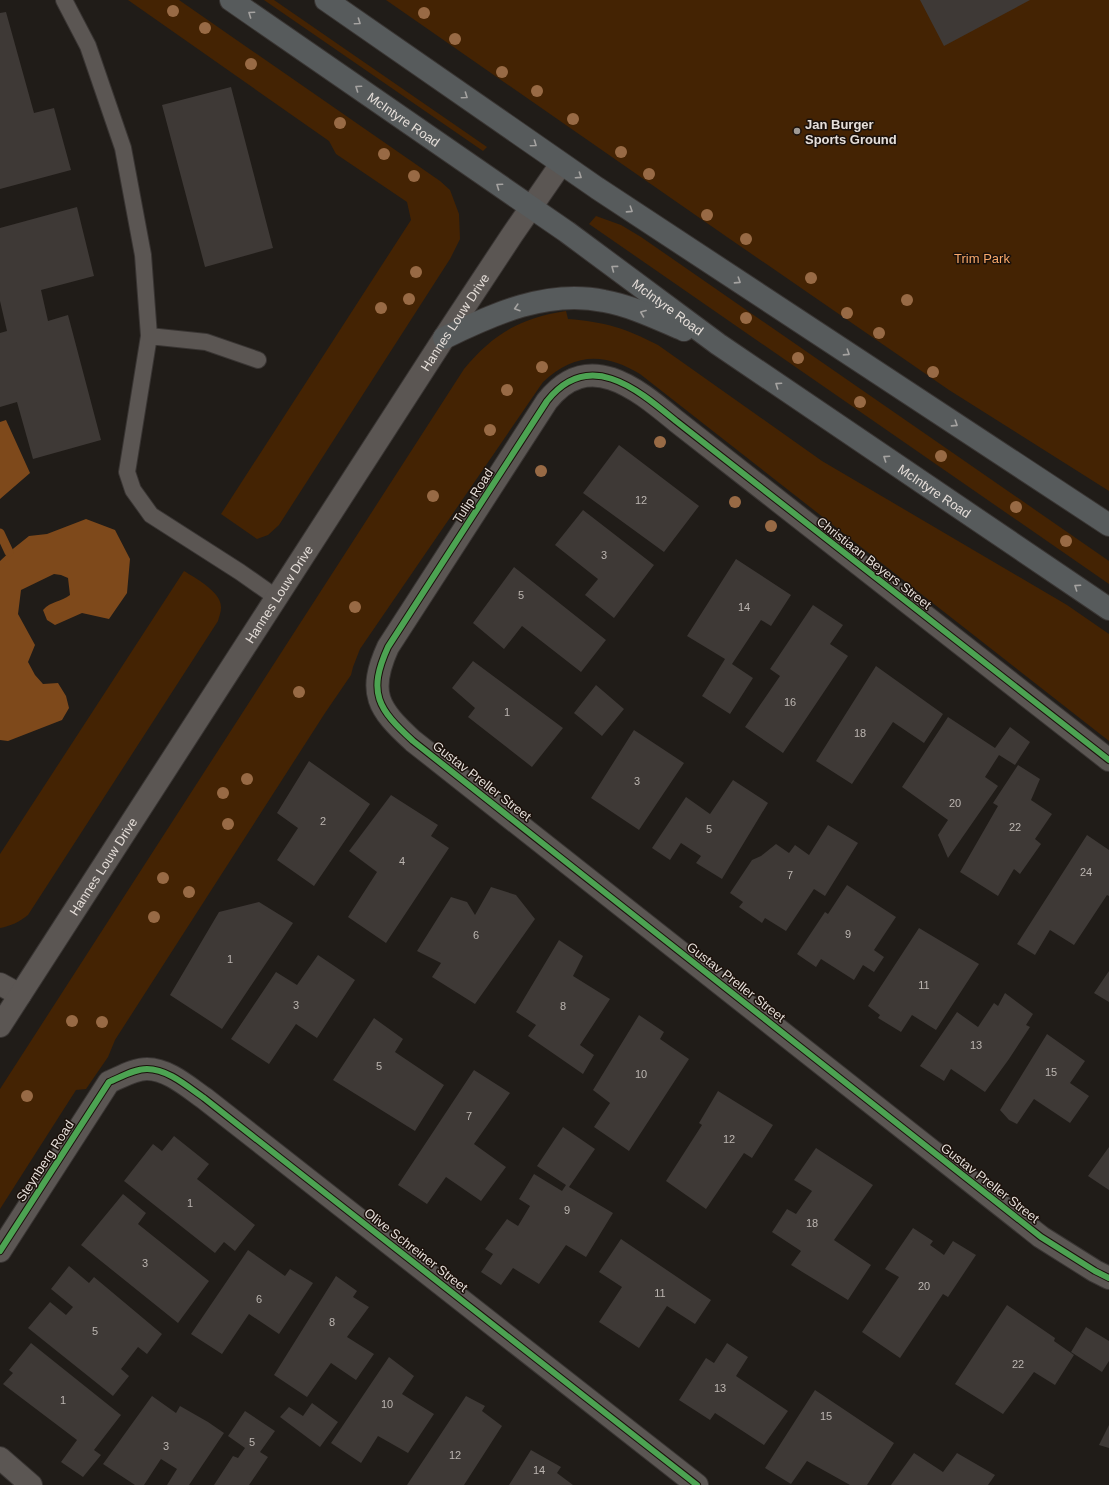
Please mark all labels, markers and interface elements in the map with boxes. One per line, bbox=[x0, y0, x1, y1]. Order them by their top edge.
one-way arrow bbox=[248, 11, 255, 19]
one-way arrow bbox=[354, 17, 361, 25]
one-way arrow bbox=[355, 86, 362, 93]
street label: McIntyre Road bbox=[365, 89, 443, 150]
one-way arrow bbox=[461, 91, 468, 99]
place label: Jan Burger Sports Ground bbox=[805, 117, 897, 147]
marker: Jan Burger Sports Ground bbox=[792, 126, 802, 136]
one-way arrow bbox=[529, 139, 536, 146]
one-way arrow bbox=[575, 171, 582, 179]
one-way arrow bbox=[496, 183, 503, 191]
one-way arrow bbox=[625, 205, 632, 212]
park label: Trim Park bbox=[954, 251, 1010, 266]
one-way arrow bbox=[612, 266, 619, 273]
street label: Hannes Louw Drive bbox=[417, 270, 492, 374]
street label: McIntyre Road bbox=[629, 276, 706, 338]
one-way arrow bbox=[734, 276, 741, 284]
one-way arrow bbox=[513, 303, 520, 312]
one-way arrow bbox=[640, 310, 647, 318]
one-way arrow bbox=[843, 348, 850, 355]
one-way arrow bbox=[776, 383, 783, 390]
one-way arrow bbox=[951, 419, 958, 426]
one-way arrow bbox=[883, 456, 890, 463]
street label: McIntyre Road bbox=[895, 461, 974, 521]
street label: Tulip Road bbox=[450, 466, 496, 526]
house number: 12 bbox=[635, 494, 647, 506]
street label: Christiaan Beyers Street bbox=[814, 514, 934, 613]
street label: Hannes Louw Drive bbox=[242, 542, 316, 646]
house number: 3 bbox=[601, 549, 607, 561]
one-way arrow bbox=[1074, 585, 1081, 592]
house number: 5 bbox=[518, 589, 524, 601]
house number: 14 bbox=[738, 601, 750, 613]
house number: 16 bbox=[784, 696, 796, 708]
house number: 1 bbox=[504, 706, 510, 718]
house number: 18 bbox=[854, 727, 866, 739]
street label: Gustav Preller Street bbox=[430, 738, 534, 824]
house number: 3 bbox=[634, 775, 640, 787]
house number: 20 bbox=[949, 797, 961, 809]
street label: Hannes Louw Drive bbox=[66, 815, 140, 918]
house number: 2 bbox=[320, 815, 326, 827]
house number: 22 bbox=[1009, 821, 1021, 833]
house number: 5 bbox=[706, 823, 712, 835]
house number: 4 bbox=[399, 855, 405, 867]
house number: 24 bbox=[1080, 866, 1092, 878]
house number: 7 bbox=[787, 869, 793, 881]
house number: 9 bbox=[845, 928, 851, 940]
house number: 6 bbox=[473, 929, 479, 941]
street label: Gustav Preller Street bbox=[684, 939, 788, 1025]
house number: 1 bbox=[227, 953, 233, 965]
house number: 11 bbox=[918, 979, 930, 991]
house number: 3 bbox=[293, 999, 299, 1011]
house number: 8 bbox=[560, 1000, 566, 1012]
house number: 13 bbox=[970, 1039, 982, 1051]
house number: 5 bbox=[376, 1060, 382, 1072]
house number: 15 bbox=[1045, 1066, 1057, 1078]
house number: 10 bbox=[635, 1068, 647, 1080]
house number: 7 bbox=[466, 1110, 472, 1122]
street label: Steynberg Road bbox=[13, 1118, 77, 1204]
house number: 12 bbox=[723, 1133, 735, 1145]
street label: Gustav Preller Street bbox=[938, 1140, 1042, 1226]
house number: 1 bbox=[187, 1197, 193, 1209]
house number: 9 bbox=[564, 1204, 570, 1216]
street label: Olive Schreiner Street bbox=[361, 1205, 471, 1295]
house number: 18 bbox=[806, 1217, 818, 1229]
house number: 3 bbox=[142, 1257, 148, 1269]
house number: 20 bbox=[918, 1280, 930, 1292]
house number: 11 bbox=[654, 1287, 666, 1299]
house number: 6 bbox=[256, 1293, 262, 1305]
house number: 8 bbox=[329, 1316, 335, 1328]
house number: 5 bbox=[92, 1325, 98, 1337]
house number: 22 bbox=[1012, 1358, 1024, 1370]
house number: 13 bbox=[714, 1382, 726, 1394]
house number: 1 bbox=[60, 1394, 66, 1406]
house number: 10 bbox=[381, 1398, 393, 1410]
house number: 15 bbox=[820, 1410, 832, 1422]
house number: 5 bbox=[249, 1436, 255, 1448]
house number: 3 bbox=[163, 1440, 169, 1452]
house number: 12 bbox=[449, 1449, 461, 1461]
house number: 14 bbox=[533, 1464, 545, 1476]

